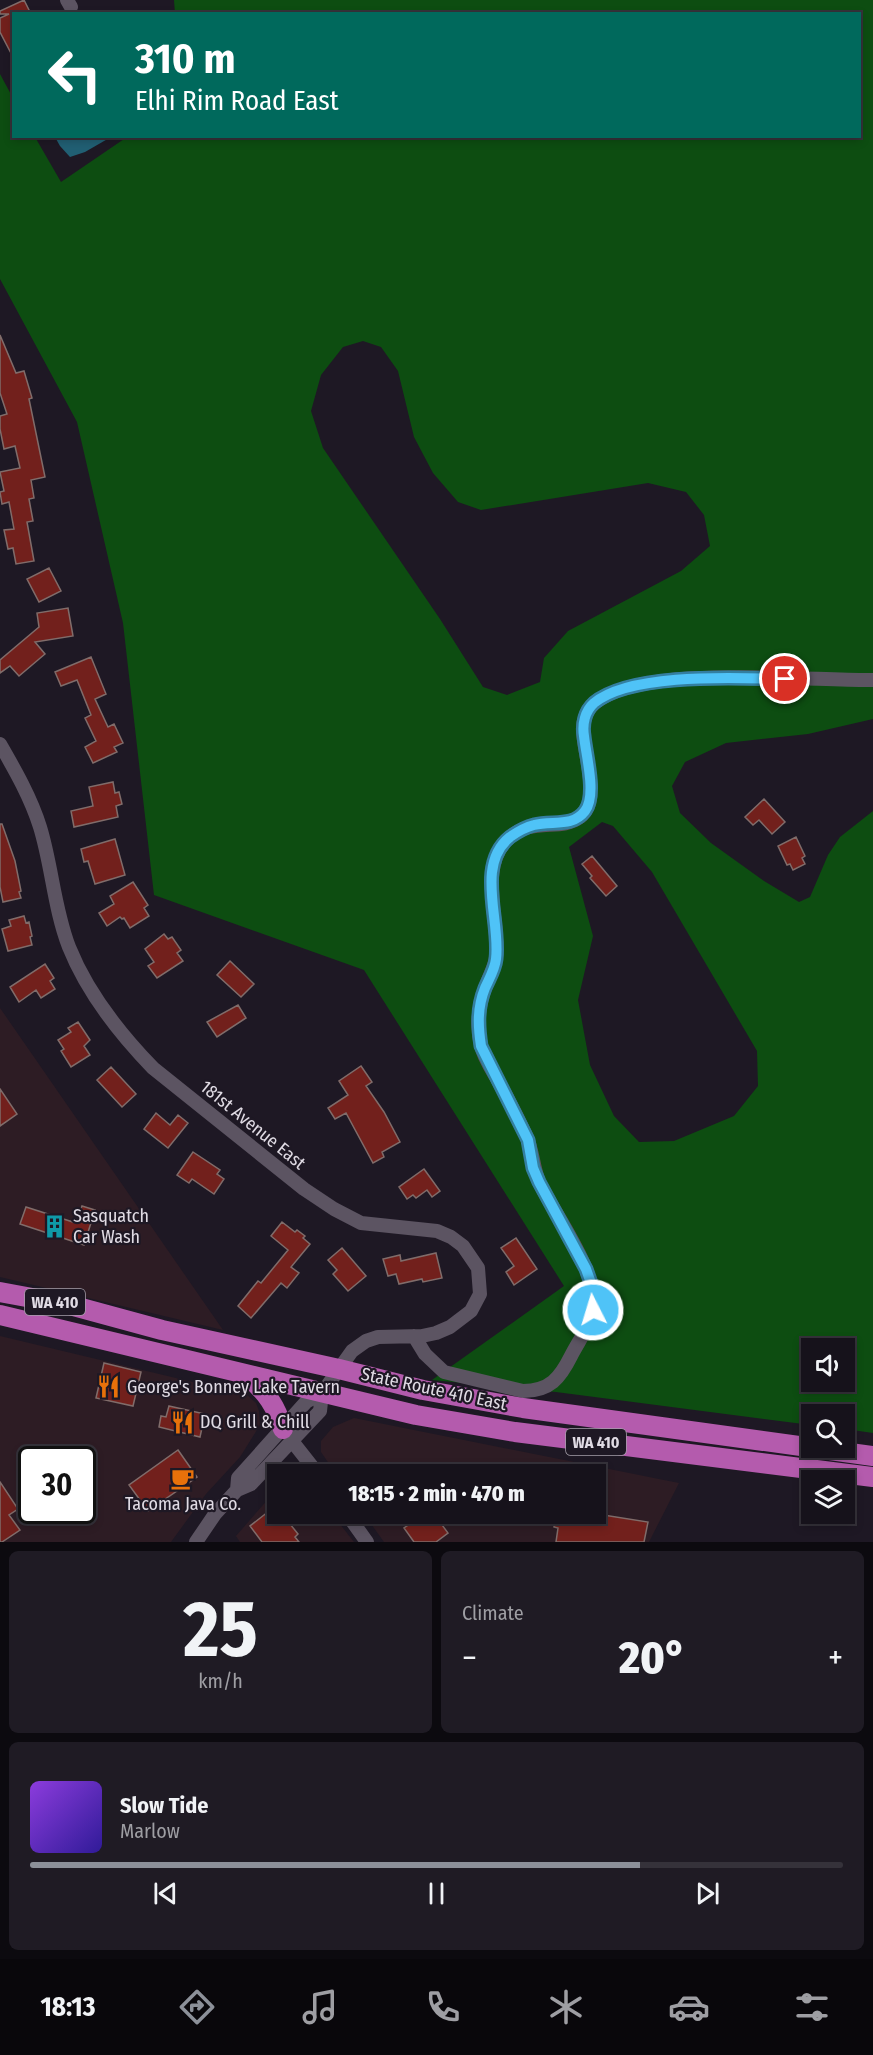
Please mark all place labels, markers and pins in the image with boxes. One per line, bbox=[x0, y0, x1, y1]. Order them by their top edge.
pin bbox=[759, 653, 810, 704]
place label: Sasquatch Car Wash bbox=[73, 1205, 149, 1248]
building icon: Sasquatch Car Wash bbox=[42, 1213, 68, 1239]
restaurant icon: George's Bonney Lake Tavern bbox=[96, 1374, 122, 1400]
place label: George's Bonney Lake Tavern bbox=[127, 1376, 340, 1398]
restaurant icon: DQ Grill & Chill bbox=[169, 1409, 195, 1435]
place label: DQ Grill & Chill bbox=[200, 1411, 310, 1433]
cafe icon: Tacoma Java Co. bbox=[170, 1465, 196, 1491]
place label: Tacoma Java Co. bbox=[125, 1493, 241, 1515]

